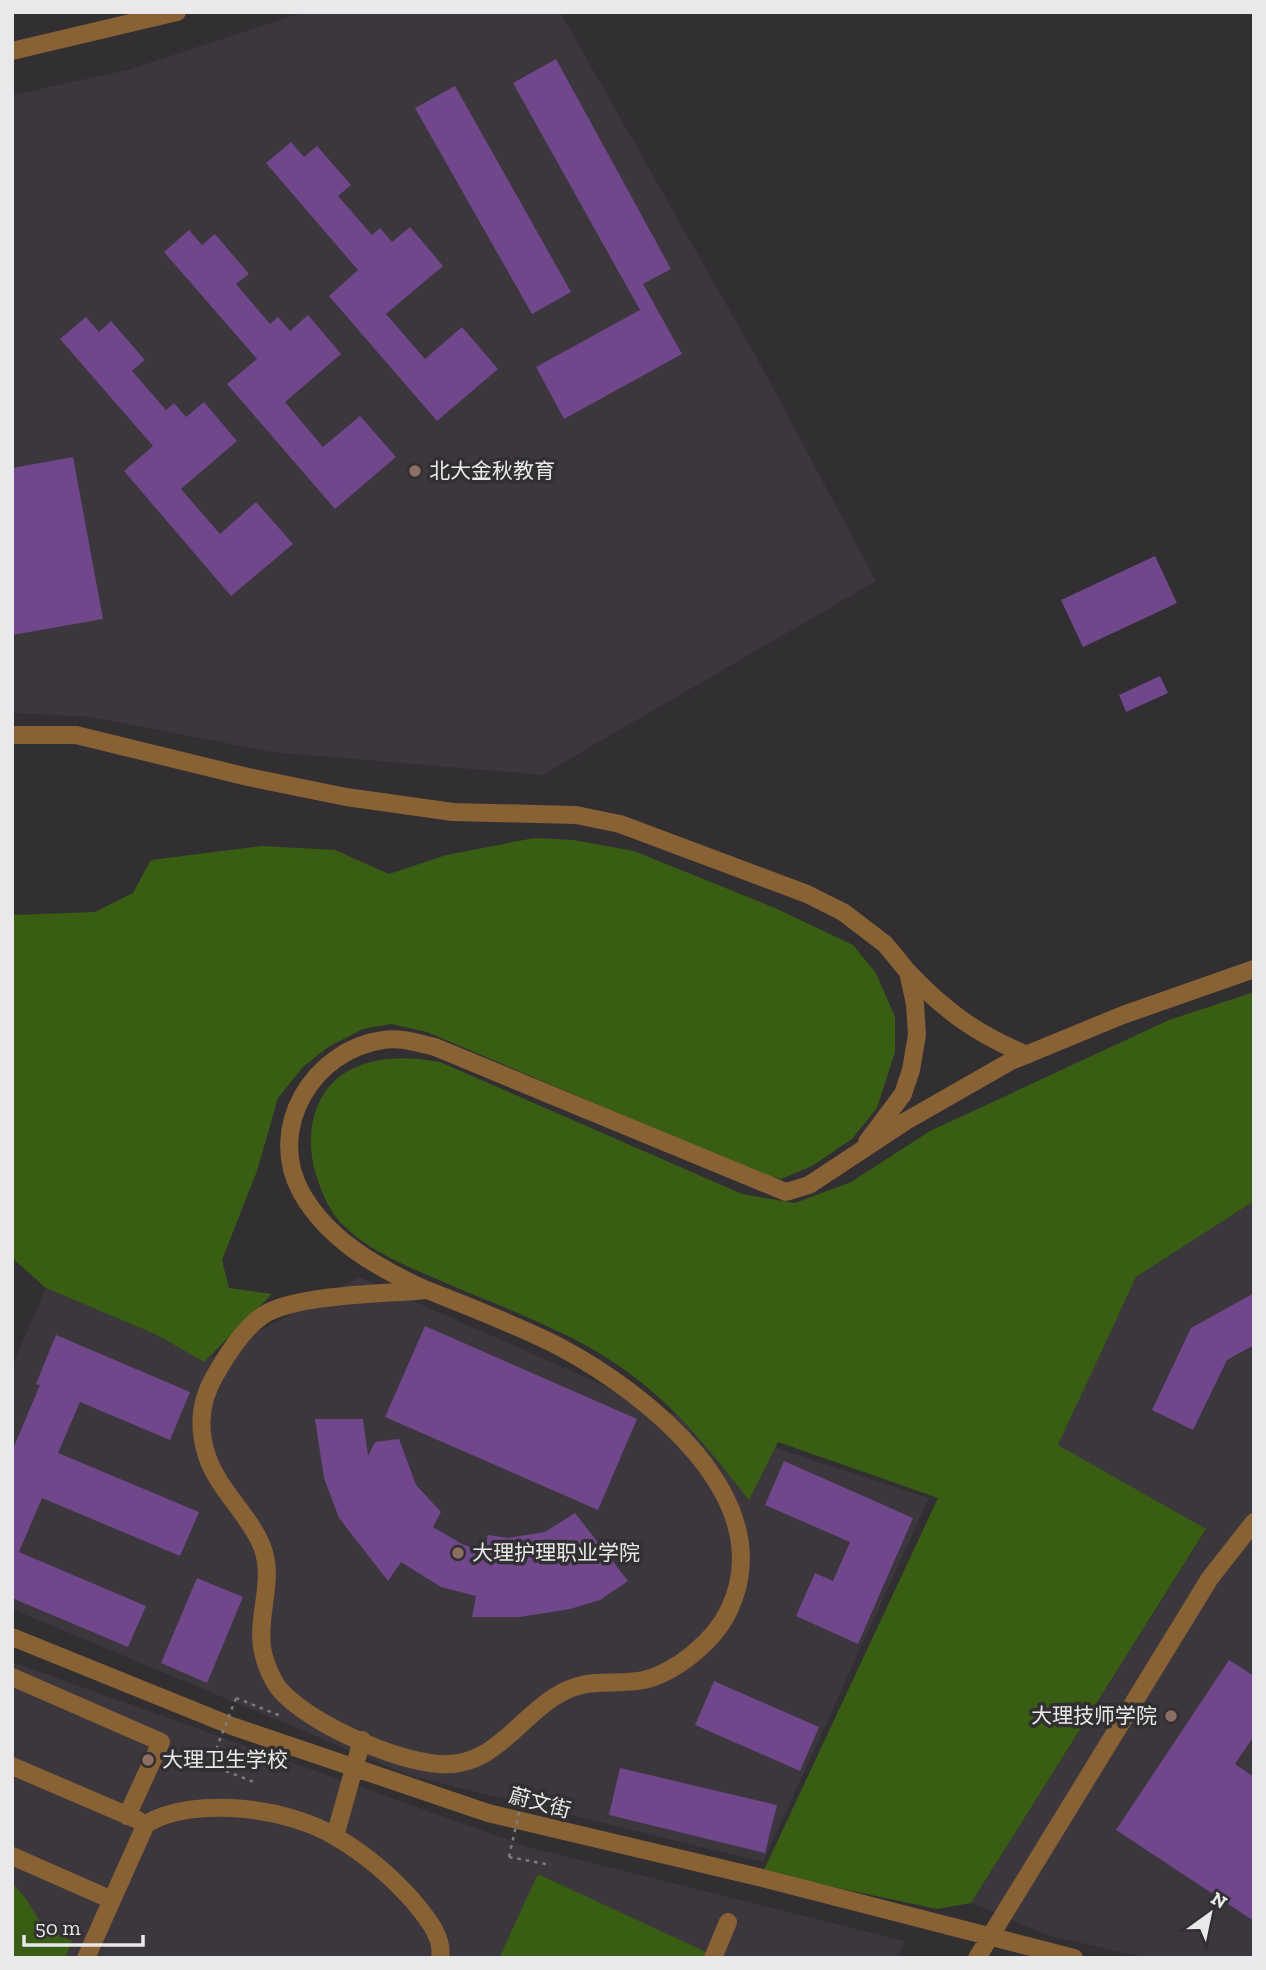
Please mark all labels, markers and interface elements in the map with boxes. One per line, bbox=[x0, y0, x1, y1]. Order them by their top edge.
place label: 北大金秋教育 bbox=[429, 458, 555, 483]
marker: 北大金秋教育 bbox=[407, 463, 423, 479]
place label: 大理护理职业学院 bbox=[472, 1540, 640, 1565]
marker: 大理护理职业学院 bbox=[450, 1545, 466, 1561]
place label: 大理技师学院 bbox=[1031, 1703, 1157, 1728]
marker: 大理技师学院 bbox=[1163, 1708, 1179, 1724]
place label: 大理卫生学校 bbox=[162, 1747, 288, 1772]
marker: 大理卫生学校 bbox=[140, 1752, 156, 1768]
street label: 蔚文街 bbox=[506, 1782, 574, 1823]
north arrow bbox=[1175, 1879, 1245, 1949]
text: N bbox=[1207, 1887, 1231, 1914]
scale bar bbox=[24, 1904, 144, 1948]
text: 50 m bbox=[35, 1915, 81, 1940]

